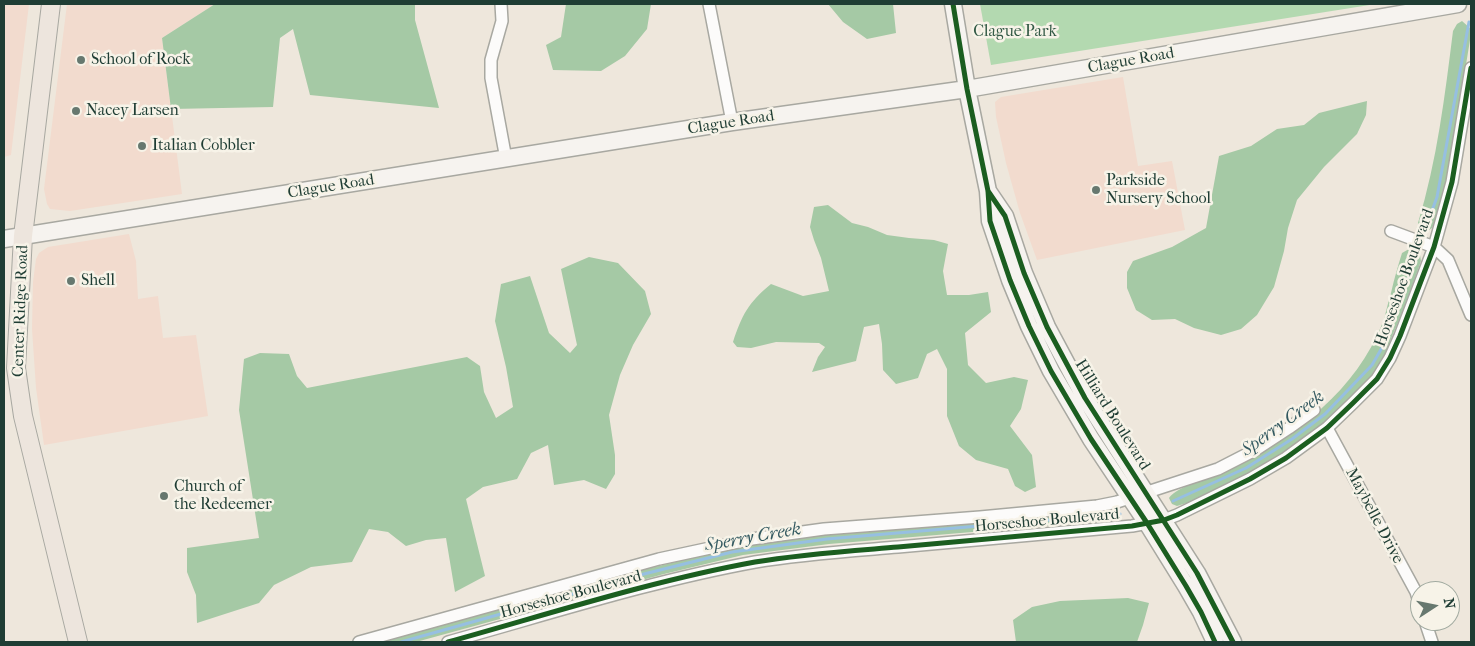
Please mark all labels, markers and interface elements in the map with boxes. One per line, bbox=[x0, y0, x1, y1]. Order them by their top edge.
park label: Clague Park bbox=[973, 22, 1057, 42]
street label: Clague Road bbox=[1086, 44, 1176, 78]
place label: School of Rock bbox=[91, 50, 191, 70]
marker: School of Rock bbox=[75, 54, 87, 66]
place label: Nacey Larsen bbox=[86, 101, 179, 121]
marker: Nacey Larsen bbox=[70, 105, 82, 117]
street label: Clague Road bbox=[686, 107, 776, 139]
place label: Italian Cobbler bbox=[152, 136, 255, 156]
marker: Italian Cobbler bbox=[136, 140, 148, 152]
street label: Clague Road bbox=[286, 171, 376, 203]
place label: Parkside Nursery School bbox=[1106, 171, 1211, 209]
marker: Parkside Nursery School bbox=[1090, 184, 1102, 196]
street label: Horseshoe Boulevard bbox=[1371, 206, 1439, 350]
street label: Center Ridge Road bbox=[9, 245, 33, 377]
place label: Shell bbox=[81, 271, 115, 291]
marker: Shell bbox=[65, 275, 77, 287]
street label: Hilliard Boulevard bbox=[1070, 356, 1154, 474]
water label: Sperry Creek bbox=[1237, 387, 1329, 461]
street label: Maybelle Drive bbox=[1341, 465, 1407, 567]
place label: Church of the Redeemer bbox=[174, 477, 272, 515]
marker: Church of the Redeemer bbox=[158, 490, 170, 502]
street label: Horseshoe Boulevard bbox=[974, 505, 1120, 537]
water label: Sperry Creek bbox=[703, 519, 803, 557]
street label: Horseshoe Boulevard bbox=[498, 567, 644, 623]
north arrow bbox=[1410, 581, 1460, 631]
text: N bbox=[1440, 596, 1459, 610]

